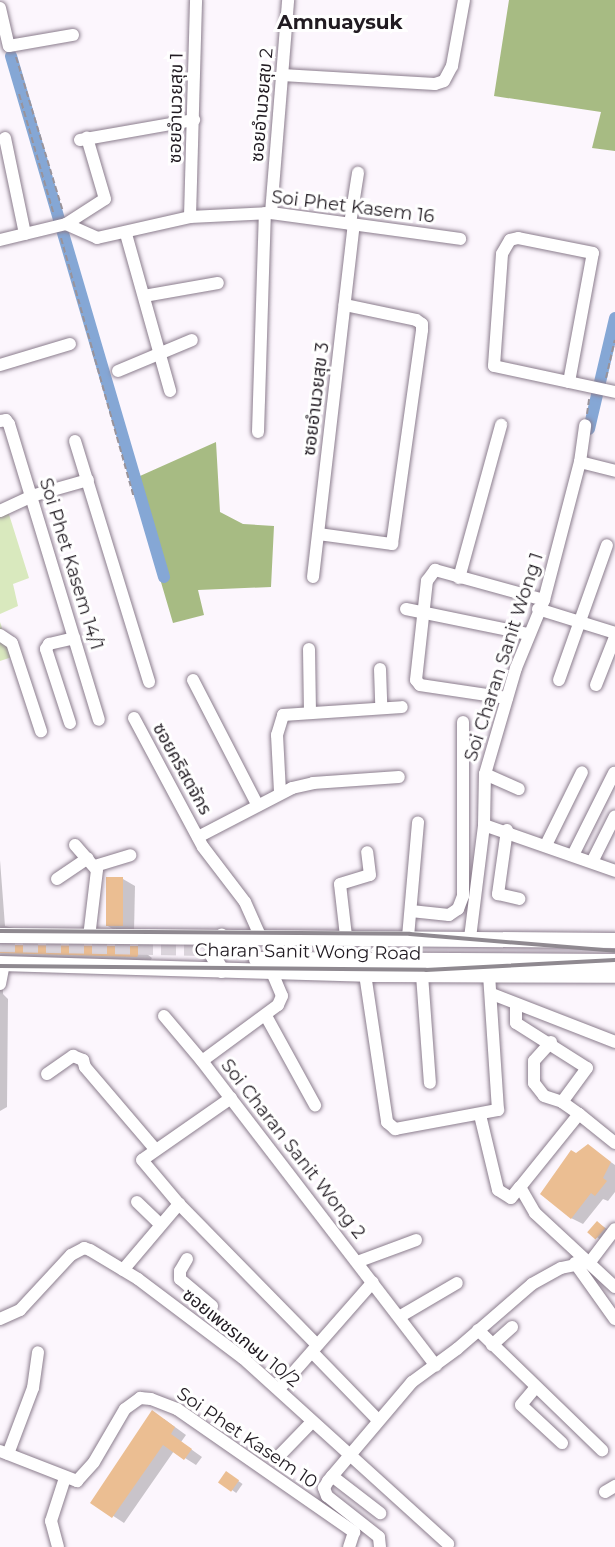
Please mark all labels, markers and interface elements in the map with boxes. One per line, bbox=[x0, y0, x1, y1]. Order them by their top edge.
district label: Amnuaysuk bbox=[277, 10, 403, 34]
street label: ซอยอำนวยสุข 2 bbox=[246, 47, 278, 163]
street label: ซอยอำนวยสุข 1 bbox=[164, 53, 188, 163]
street label: Soi Phet Kasem 16 bbox=[270, 186, 436, 228]
street label: ซอยอำนวยสุข 3 bbox=[298, 341, 334, 457]
street label: Soi Phet Kasem 14/1 bbox=[35, 475, 107, 653]
street label: Soi Charan Sanit Wong 1 bbox=[460, 550, 548, 764]
street label: ซอยคริสตจักร bbox=[148, 719, 216, 819]
street label: Charan Sanit Wong Road bbox=[194, 939, 422, 965]
street label: Soi Charan Sanit Wong 2 bbox=[216, 1055, 370, 1243]
street label: ซอยเพชรเกษม 10/2 bbox=[178, 1284, 304, 1392]
street label: Soi Phet Kasem 10 bbox=[173, 1383, 321, 1493]

